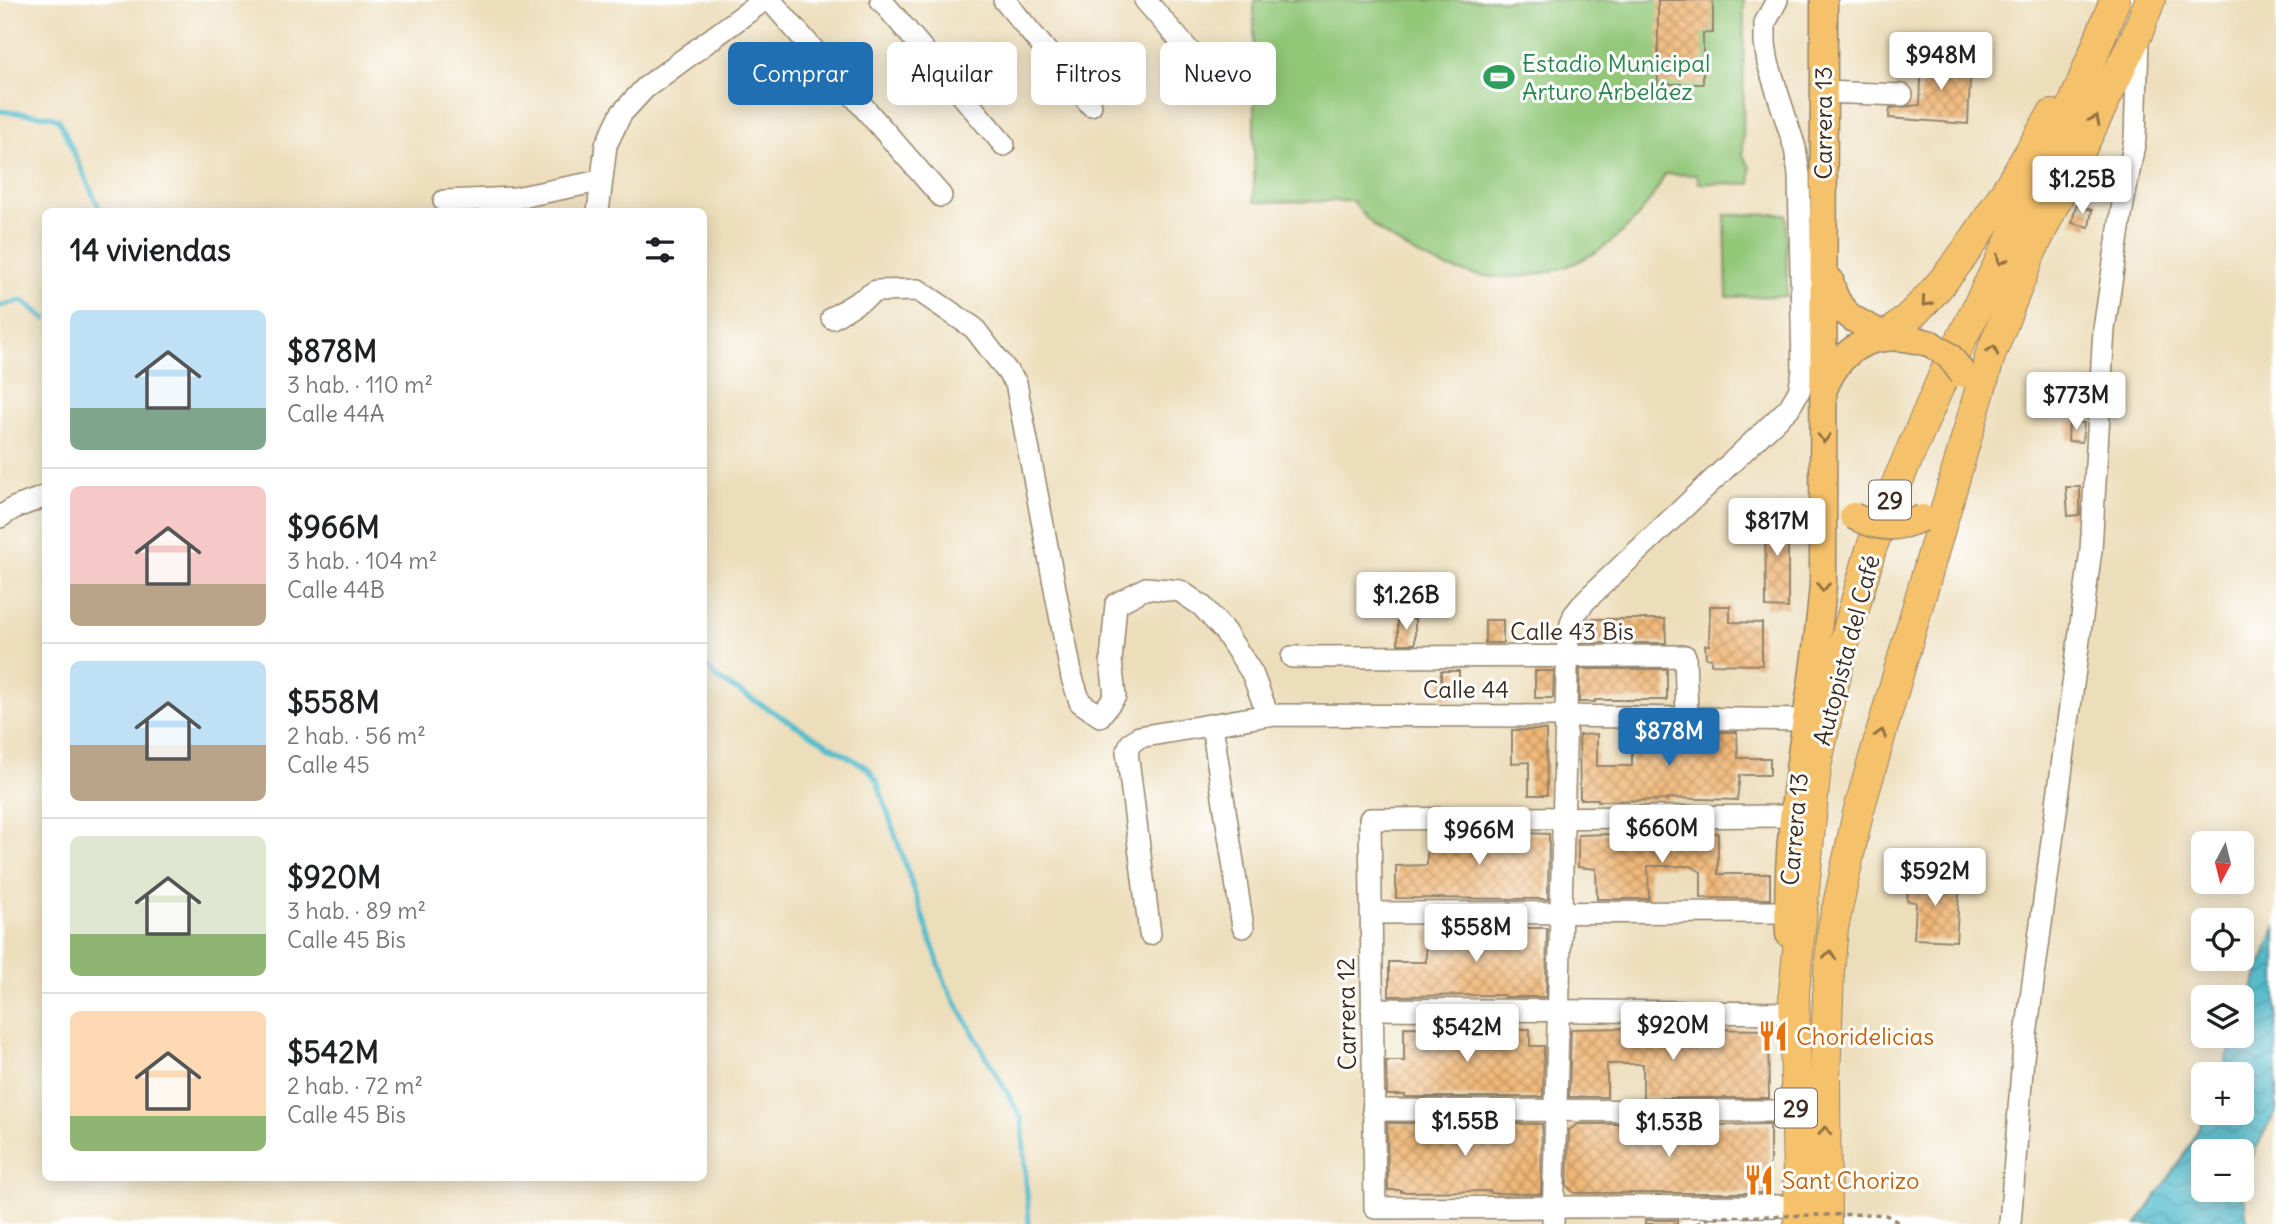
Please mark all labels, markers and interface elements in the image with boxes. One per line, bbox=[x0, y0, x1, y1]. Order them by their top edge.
pin: $948M bbox=[1892, 32, 1990, 92]
text: $948M bbox=[1905, 40, 1977, 69]
chip: Comprar bbox=[728, 42, 873, 105]
chip: Alquilar bbox=[887, 42, 1017, 105]
chip: Filtros bbox=[1031, 42, 1146, 105]
chip: Nuevo bbox=[1160, 42, 1276, 105]
place label: Estadio Municipal Arturo Arbeláez bbox=[1522, 48, 1710, 106]
sports icon: Estadio Municipal Arturo Arbeláez bbox=[1482, 60, 1516, 94]
street label: Carrera 13 bbox=[1808, 66, 1838, 180]
one-way arrow bbox=[2087, 115, 2101, 127]
pin: $1.25B bbox=[2025, 156, 2139, 216]
text: $1.25B bbox=[2048, 164, 2116, 193]
text: 14 viviendas bbox=[70, 231, 231, 269]
icon: filters bbox=[641, 231, 679, 269]
one-way arrow bbox=[1995, 253, 2009, 265]
one-way arrow bbox=[1922, 293, 1934, 306]
text: $878M bbox=[287, 332, 377, 370]
icon: home bbox=[126, 338, 210, 422]
one-way arrow bbox=[1985, 344, 1999, 357]
text: 3 hab. · 110 m² bbox=[287, 370, 433, 399]
pin: $773M bbox=[2027, 372, 2125, 432]
text: $773M bbox=[2042, 380, 2110, 409]
text: Calle 44A bbox=[287, 399, 385, 428]
one-way arrow bbox=[1816, 433, 1832, 443]
road number: 29 bbox=[1869, 480, 1911, 520]
pin: $817M bbox=[1728, 498, 1826, 558]
text: $817M bbox=[1744, 506, 1810, 535]
text: $966M bbox=[287, 508, 380, 546]
icon: home bbox=[126, 514, 210, 598]
text: 3 hab. · 104 m² bbox=[287, 546, 437, 575]
street label: Autopista del Café bbox=[1806, 551, 1886, 749]
pin: $1.26B bbox=[1349, 572, 1463, 632]
text: Calle 44B bbox=[287, 575, 385, 604]
text: $1.26B bbox=[1372, 580, 1440, 609]
one-way arrow bbox=[1815, 582, 1830, 593]
street label: Calle 43 Bis bbox=[1510, 616, 1634, 646]
street label: Calle 44 bbox=[1423, 674, 1509, 704]
text: $558M bbox=[287, 683, 380, 721]
icon: home bbox=[126, 689, 210, 773]
pin: $878M bbox=[1620, 708, 1718, 768]
text: $878M bbox=[1634, 716, 1704, 745]
text: 2 hab. · 56 m² bbox=[287, 721, 426, 750]
one-way arrow bbox=[1873, 728, 1888, 740]
text: Calle 45 bbox=[287, 750, 370, 779]
street label: Carrera 13 bbox=[1774, 771, 1814, 887]
pin: $660M bbox=[1613, 806, 1711, 865]
pin: $966M bbox=[1430, 808, 1528, 867]
text: $660M bbox=[1625, 813, 1699, 842]
text: $966M bbox=[1443, 815, 1515, 844]
north arrow bbox=[2191, 831, 2254, 894]
map controls bbox=[2191, 831, 2254, 1202]
pin: $592M bbox=[1886, 848, 1984, 908]
text: $592M bbox=[1900, 856, 1970, 885]
text: $920M bbox=[287, 858, 381, 896]
icon: home bbox=[126, 864, 210, 948]
text: 3 hab. · 89 m² bbox=[287, 896, 426, 925]
pin: $558M bbox=[1427, 904, 1525, 964]
button: locate bbox=[2191, 908, 2254, 971]
text: $558M bbox=[1440, 912, 1512, 941]
text: Calle 45 Bis bbox=[287, 925, 406, 954]
one-way arrow bbox=[1822, 949, 1837, 960]
street label: Carrera 12 bbox=[1330, 957, 1362, 1071]
button: layers bbox=[2191, 985, 2254, 1048]
pin: $920M bbox=[1624, 1002, 1722, 1062]
pin: $542M bbox=[1418, 1004, 1516, 1064]
text: $920M bbox=[1637, 1010, 1709, 1039]
text: $542M bbox=[1432, 1012, 1502, 1041]
restaurant icon: Choridelicias bbox=[1756, 1019, 1790, 1053]
place label: Choridelicias bbox=[1796, 1021, 1934, 1051]
text: $542M bbox=[287, 1033, 379, 1071]
icon: home bbox=[126, 1039, 210, 1123]
button: + bbox=[2191, 1062, 2254, 1125]
text: 2 hab. · 72 m² bbox=[287, 1071, 423, 1100]
road number: 29 bbox=[1775, 1088, 1817, 1128]
pin: $1.55B bbox=[1408, 1098, 1522, 1158]
text: Calle 45 Bis bbox=[287, 1100, 406, 1129]
pin: $1.53B bbox=[1612, 1100, 1726, 1159]
text: $1.55B bbox=[1431, 1106, 1499, 1135]
text: $1.53B bbox=[1635, 1107, 1703, 1136]
one-way arrow bbox=[1817, 1126, 1833, 1136]
button: − bbox=[2191, 1139, 2254, 1202]
restaurant icon: Sant Chorizo bbox=[1742, 1163, 1776, 1197]
place label: Sant Chorizo bbox=[1782, 1165, 1920, 1195]

